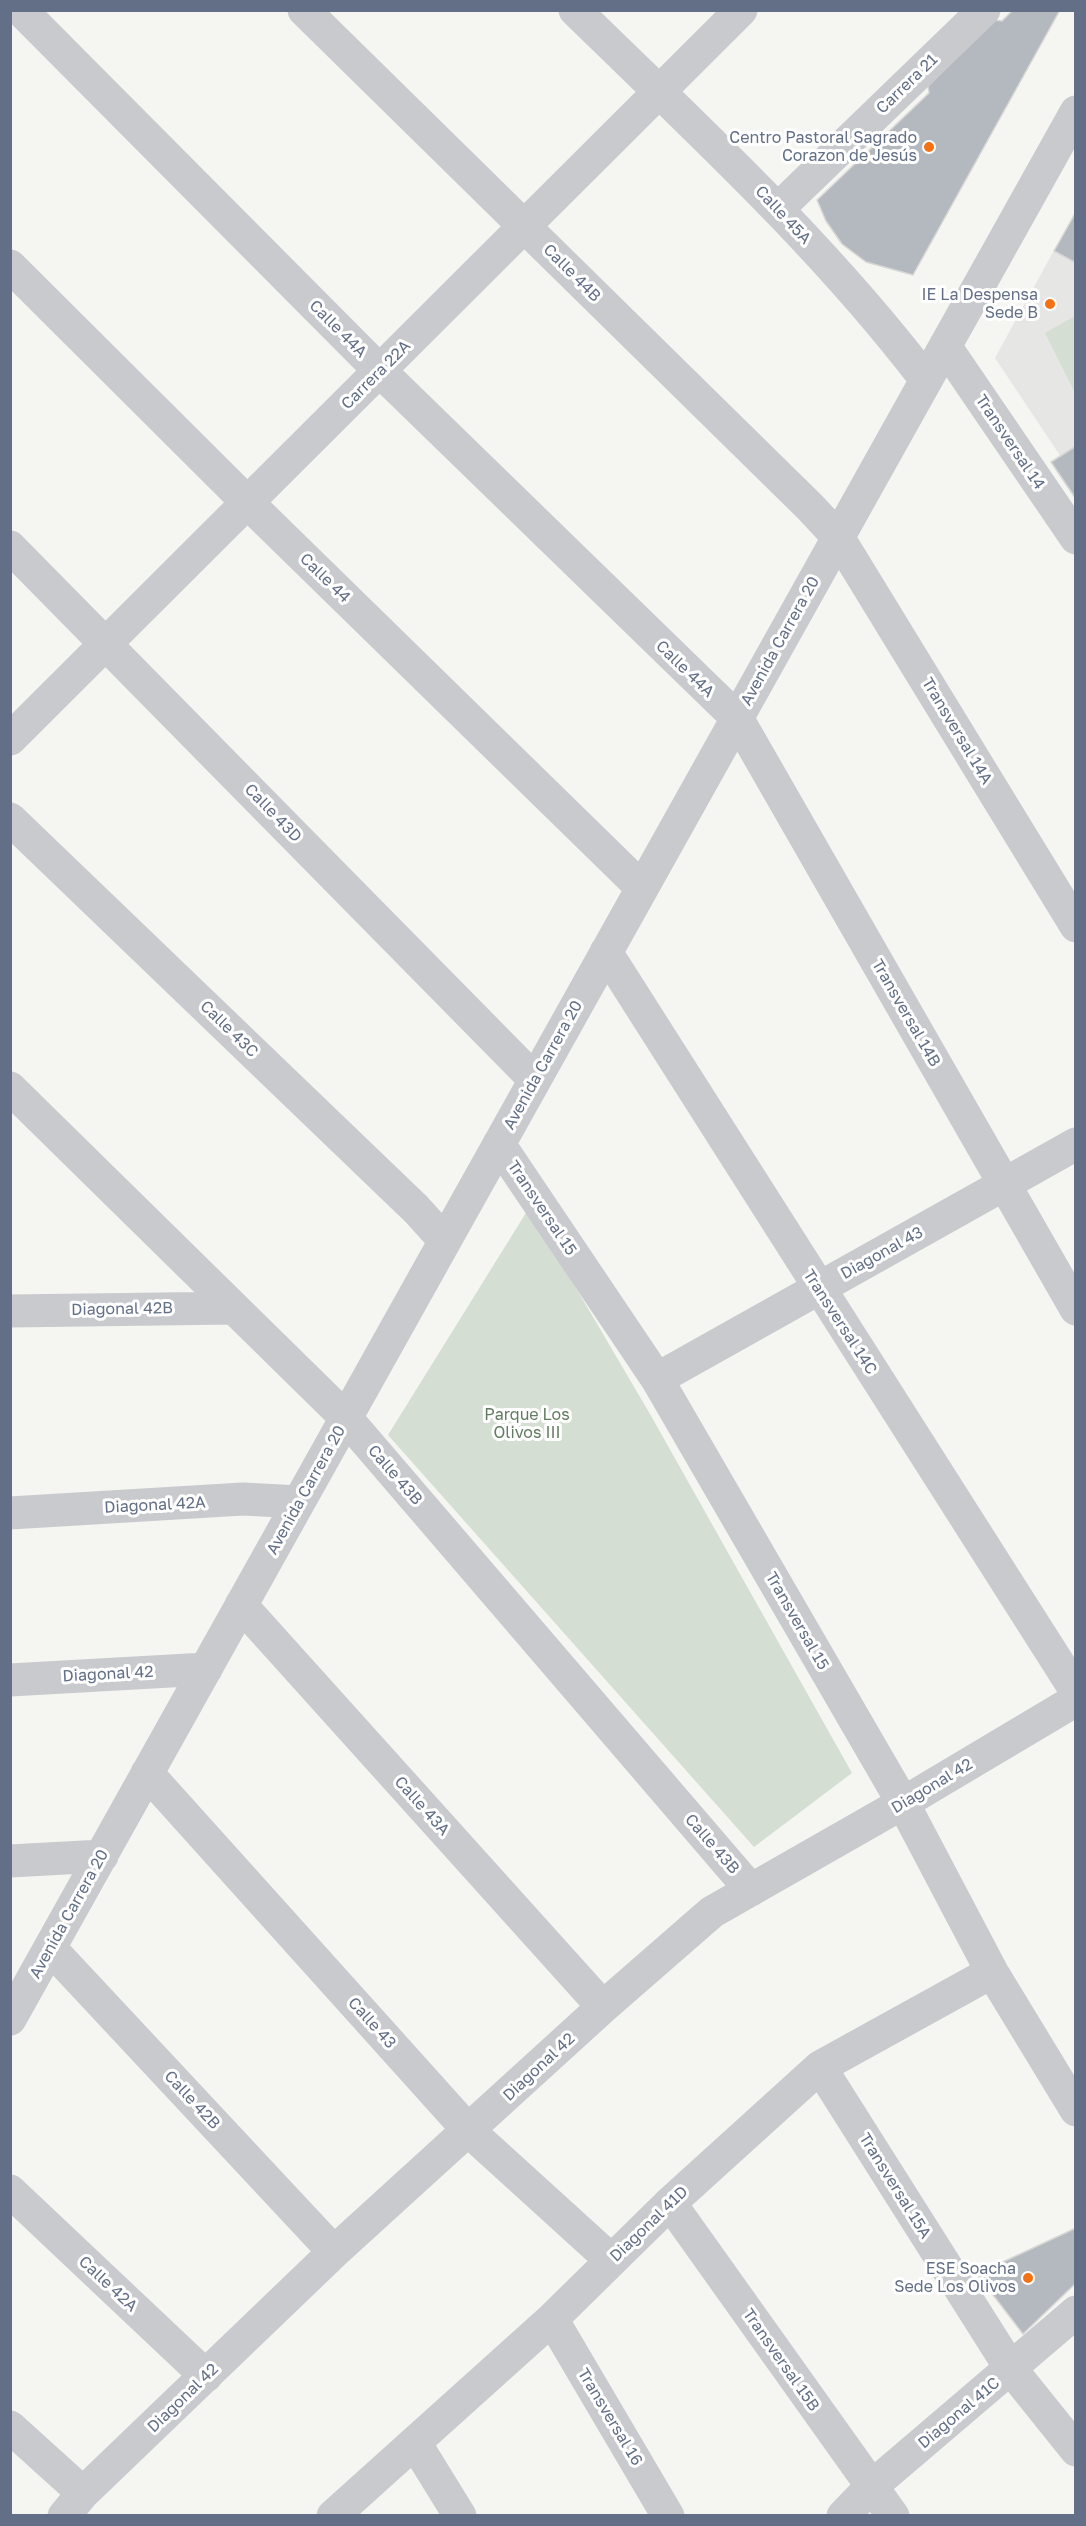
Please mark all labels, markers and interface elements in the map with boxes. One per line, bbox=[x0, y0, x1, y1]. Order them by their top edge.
street label: Carrera 21 bbox=[872, 50, 942, 118]
place label: Centro Pastoral Sagrado Corazon de Jesús bbox=[729, 128, 917, 166]
marker: Centro Pastoral Sagrado Corazon de Jesús bbox=[922, 140, 936, 154]
street label: Calle 45A bbox=[751, 182, 815, 248]
street label: Calle 44B bbox=[539, 240, 605, 306]
place label: IE La Despensa Sede B bbox=[921, 285, 1038, 323]
street label: Calle 44A bbox=[305, 296, 371, 362]
marker: IE La Despensa Sede B bbox=[1043, 297, 1057, 311]
street label: Carrera 22A bbox=[337, 336, 415, 414]
street label: Transversal 14 bbox=[971, 391, 1049, 493]
street label: Calle 44 bbox=[296, 549, 354, 607]
street label: Avenida Carrera 20 bbox=[737, 573, 823, 709]
street label: Calle 44A bbox=[652, 637, 718, 701]
street label: Transversal 14A bbox=[918, 674, 996, 788]
street label: Calle 43D bbox=[241, 780, 305, 846]
street label: Transversal 14B bbox=[867, 956, 945, 1070]
street label: Calle 43C bbox=[196, 997, 262, 1061]
street label: Avenida Carrera 20 bbox=[500, 997, 586, 1133]
street label: Transversal 15 bbox=[503, 1157, 581, 1259]
street label: Diagonal 43 bbox=[838, 1223, 926, 1283]
street label: Transversal 14C bbox=[799, 1266, 881, 1378]
street label: Diagonal 42B bbox=[71, 1299, 173, 1319]
park label: Parque Los Olivos III bbox=[484, 1405, 570, 1443]
street label: Avenida Carrera 20 bbox=[263, 1422, 349, 1558]
street label: Calle 43B bbox=[364, 1441, 426, 1509]
street label: Diagonal 42A bbox=[104, 1493, 206, 1517]
street label: Transversal 15 bbox=[761, 1569, 833, 1673]
street label: Diagonal 42 bbox=[62, 1662, 154, 1686]
street label: Diagonal 42 bbox=[888, 1754, 976, 1818]
street label: Calle 43A bbox=[390, 1772, 454, 1840]
street label: Calle 43B bbox=[681, 1810, 743, 1878]
street label: Avenida Carrera 20 bbox=[26, 1846, 112, 1982]
street label: Calle 43 bbox=[344, 1993, 400, 2053]
street label: Diagonal 42 bbox=[499, 2029, 579, 2105]
street label: Calle 42B bbox=[160, 2067, 224, 2133]
street label: Transversal 15A bbox=[855, 2130, 935, 2242]
street label: Diagonal 41D bbox=[606, 2182, 692, 2266]
street label: Calle 42A bbox=[75, 2252, 141, 2316]
place label: ESE Soacha Sede Los Olivos bbox=[894, 2259, 1016, 2297]
marker: ESE Soacha Sede Los Olivos bbox=[1021, 2271, 1035, 2285]
street label: Transversal 15B bbox=[739, 2305, 823, 2415]
street label: Diagonal 42 bbox=[144, 2359, 222, 2437]
street label: Transversal 16 bbox=[573, 2365, 647, 2469]
street label: Diagonal 41C bbox=[914, 2373, 1004, 2453]

